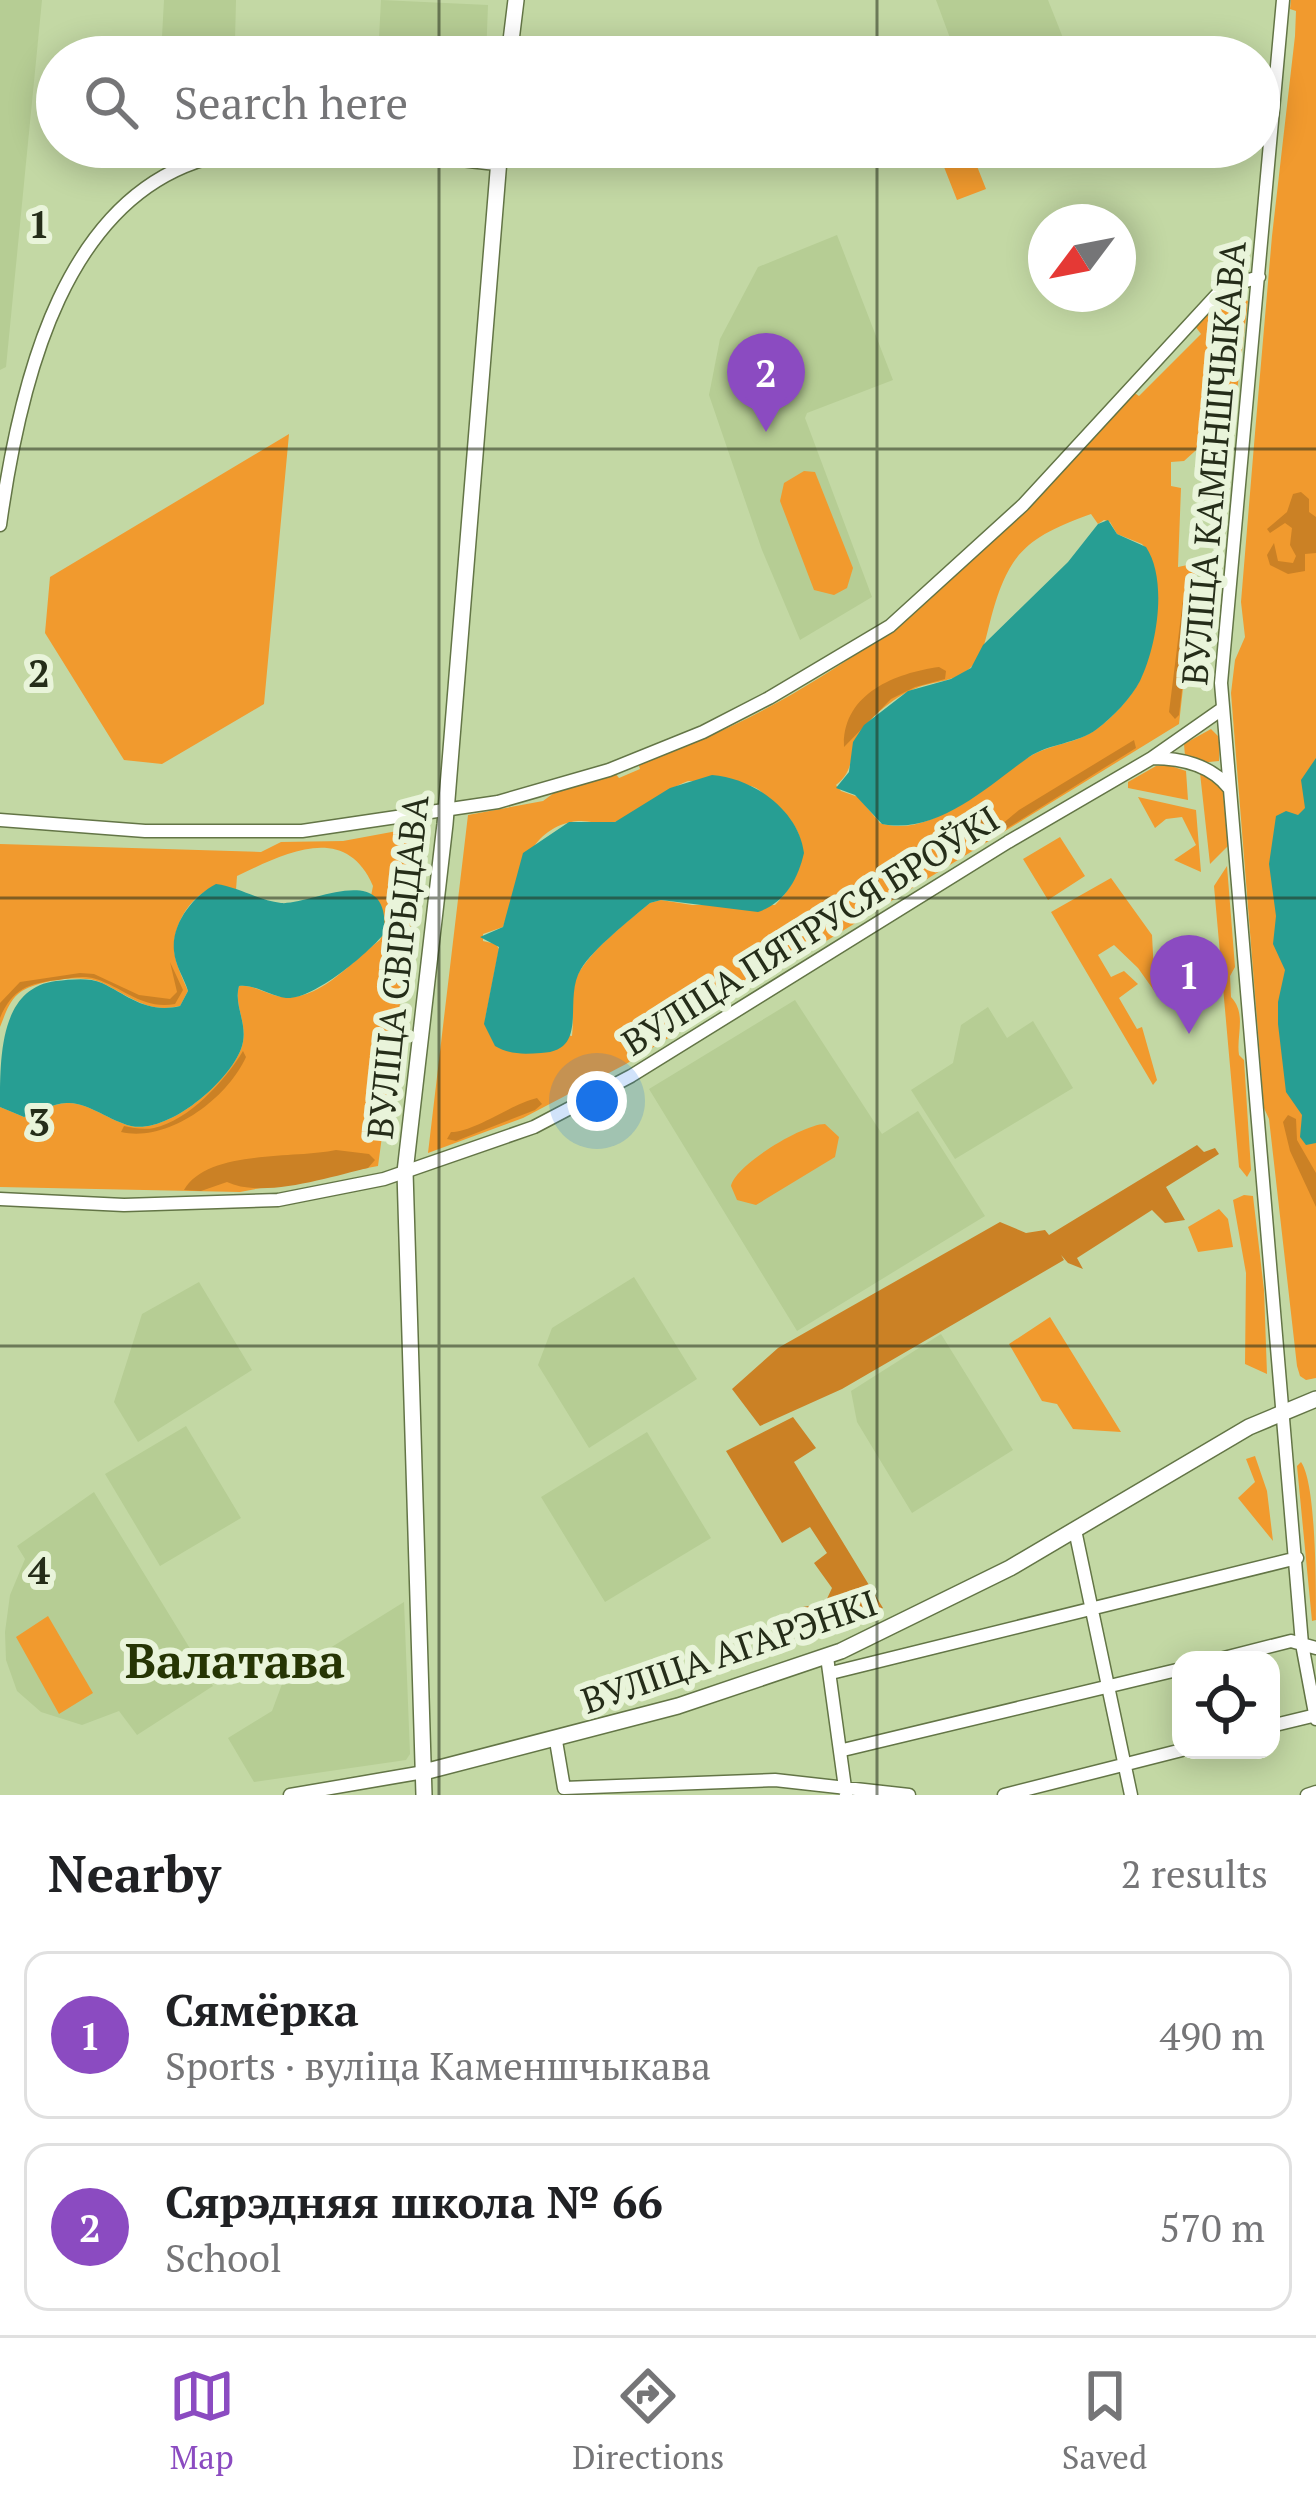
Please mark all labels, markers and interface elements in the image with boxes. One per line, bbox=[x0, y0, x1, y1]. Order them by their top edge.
search box bbox=[36, 36, 1280, 168]
icon: search bbox=[78, 69, 144, 135]
text: Search here bbox=[174, 72, 408, 132]
text: 1 bbox=[28, 197, 50, 249]
north arrow bbox=[1028, 204, 1136, 312]
street label: ВУЛІЦА КАМЕНШЧЫКАВА bbox=[1170, 239, 1256, 687]
pin: 2 bbox=[727, 333, 805, 432]
text: 2 bbox=[28, 646, 50, 698]
street label: ВУЛІЦА СВІРЫДАВА bbox=[356, 792, 438, 1141]
street label: ВУЛІЦА ПЯТРУСЯ БРОЎКІ bbox=[613, 795, 1007, 1065]
pin: 1 bbox=[1150, 935, 1228, 1034]
your location bbox=[567, 1071, 627, 1131]
text: 3 bbox=[28, 1095, 50, 1147]
text: 4 bbox=[28, 1543, 50, 1595]
street label: ВУЛІЦА АГАРЭНКІ bbox=[575, 1578, 883, 1724]
district label: Валатава bbox=[125, 1628, 345, 1692]
map controls bbox=[1172, 1651, 1280, 1759]
button: locate bbox=[1172, 1651, 1280, 1759]
text: Nearby bbox=[48, 1839, 221, 1907]
text: 2 results bbox=[1121, 1847, 1268, 1899]
text: Сямёрка bbox=[165, 1979, 359, 2039]
text: 1 bbox=[79, 2009, 101, 2061]
text: 490 m bbox=[1160, 2009, 1265, 2061]
text: Sports · вуліца Каменшчыкава bbox=[165, 2039, 711, 2091]
text: Сярэдняя школа № 66 bbox=[165, 2171, 663, 2231]
text: 2 bbox=[79, 2201, 101, 2253]
text: 570 m bbox=[1160, 2201, 1265, 2253]
text: School bbox=[165, 2231, 282, 2283]
tab: Map bbox=[169, 2363, 235, 2478]
tab: Directions bbox=[572, 2363, 724, 2478]
tab: Saved bbox=[1062, 2363, 1147, 2478]

